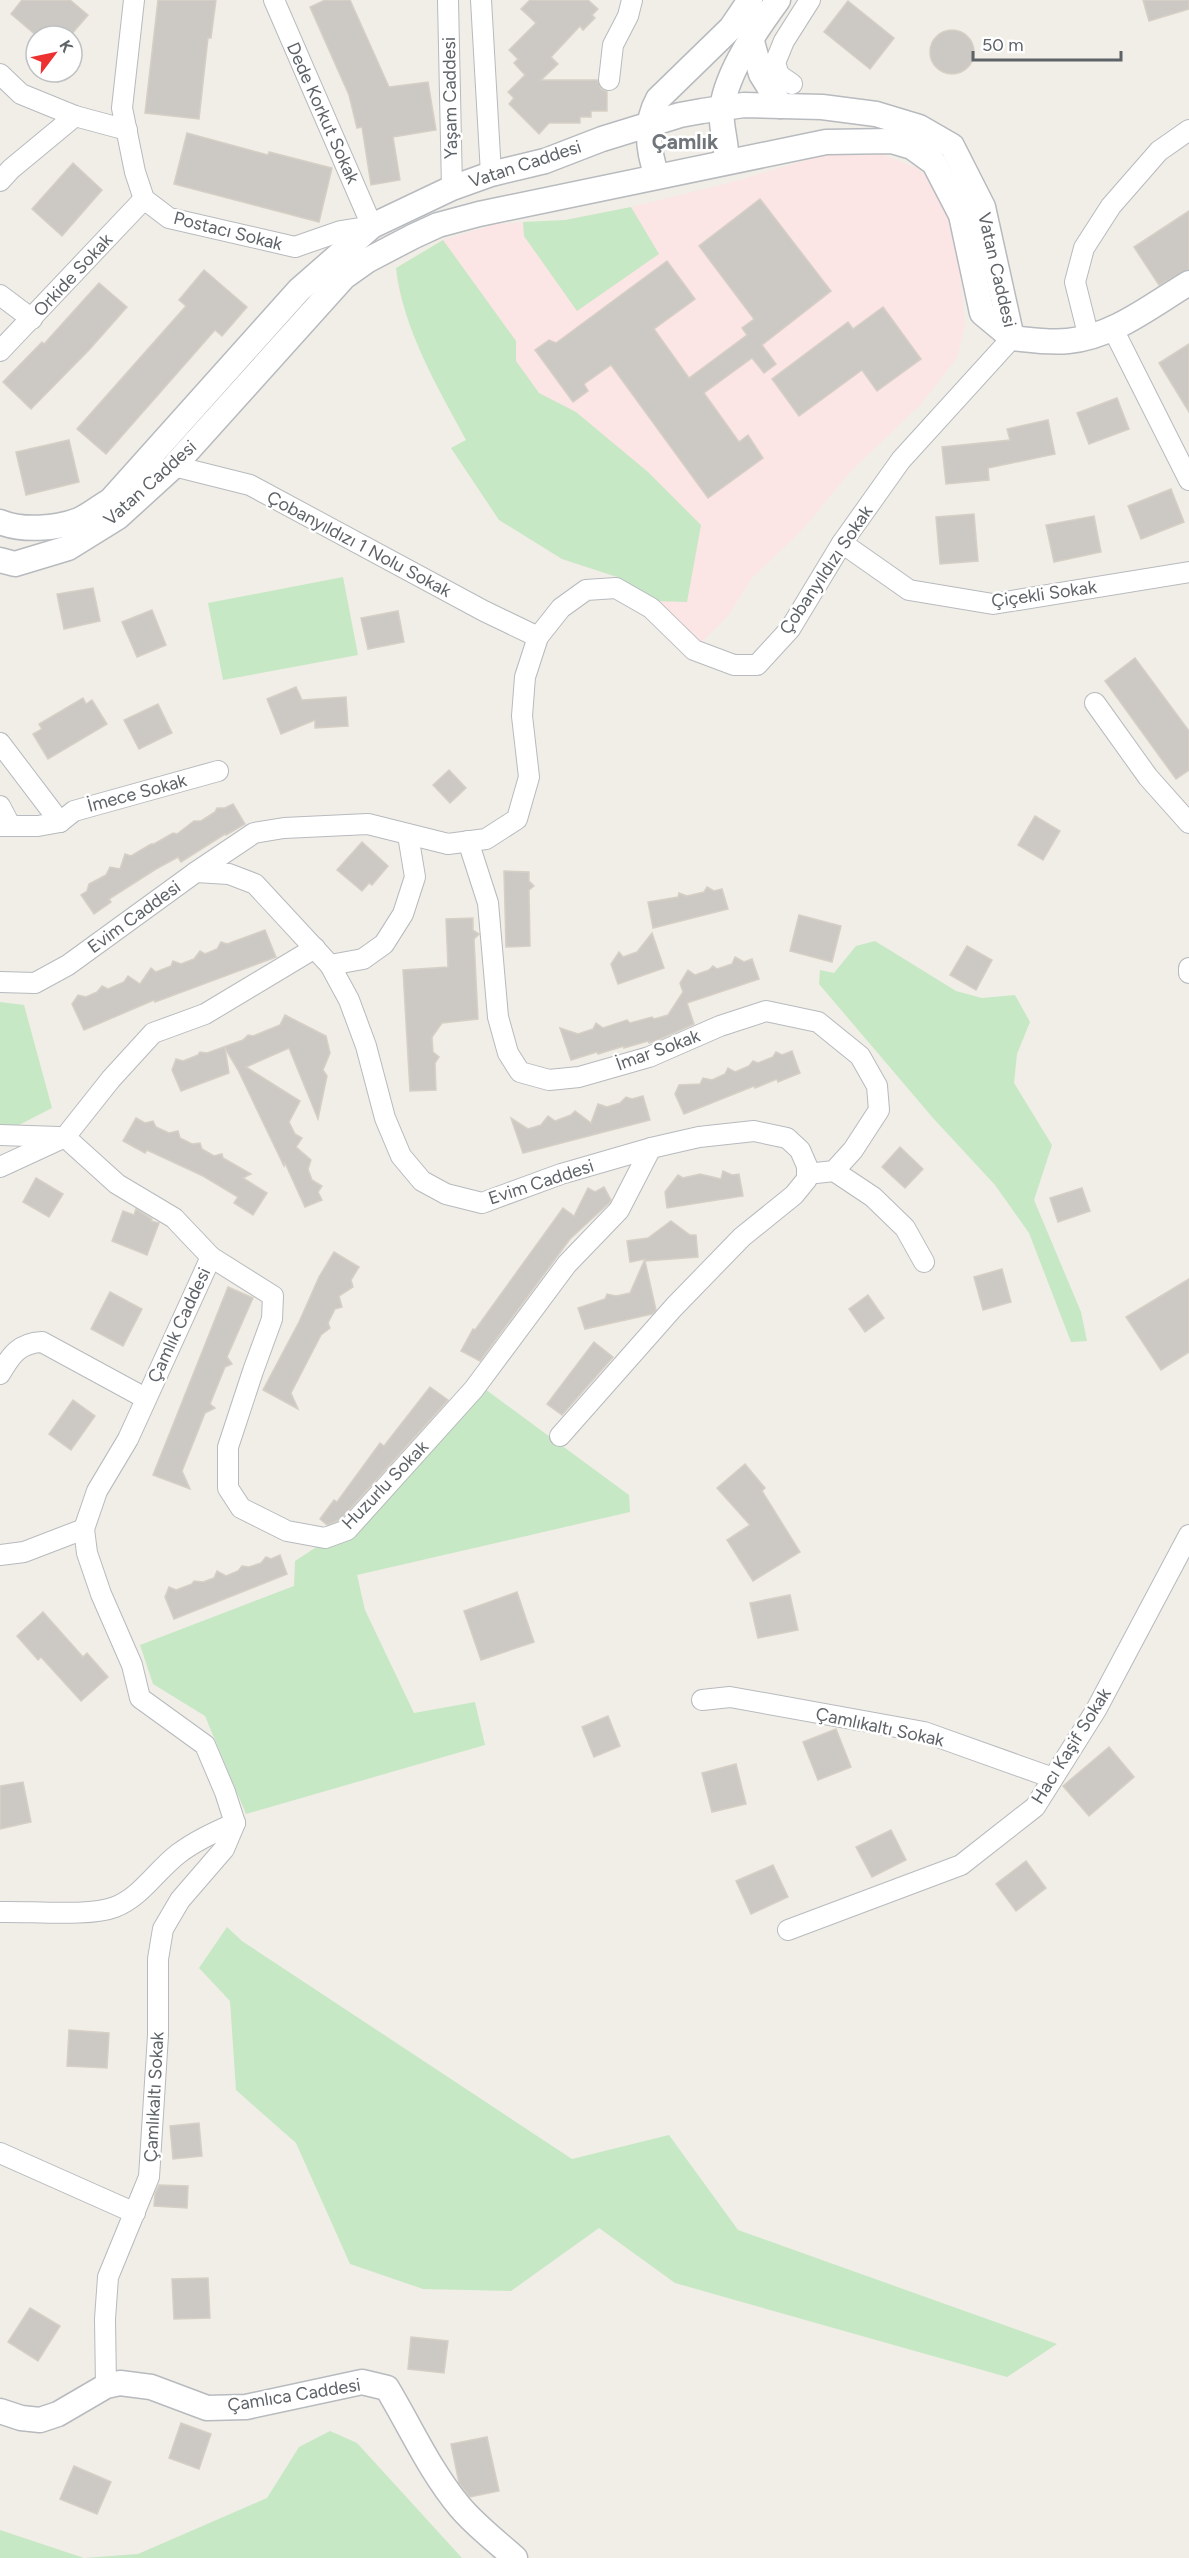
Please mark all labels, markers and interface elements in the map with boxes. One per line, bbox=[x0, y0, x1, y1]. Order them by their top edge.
north arrow bbox=[24, 24, 84, 84]
scale bar bbox=[973, 24, 1122, 62]
text: 50 m bbox=[982, 34, 1024, 56]
text: K bbox=[55, 37, 77, 56]
street label: Yaşam Caddesi bbox=[438, 37, 462, 159]
street label: Dede Korkut Sokak bbox=[282, 39, 364, 187]
district label: Çamlık bbox=[652, 129, 719, 154]
street label: Vatan Caddesi bbox=[466, 135, 584, 193]
street label: Postacı Sokak bbox=[171, 207, 285, 255]
street label: Vatan Caddesi bbox=[973, 211, 1021, 329]
street label: Orkide Sokak bbox=[29, 229, 117, 321]
street label: Vatan Caddesi bbox=[99, 436, 201, 530]
street label: Çobanyıldızı 1 Nolu Sokak bbox=[263, 486, 455, 602]
street label: Çobanyıldızı Sokak bbox=[775, 501, 877, 639]
street label: Çiçekli Sokak bbox=[990, 576, 1098, 612]
street label: İmece Sokak bbox=[85, 769, 189, 817]
street label: Evim Caddesi bbox=[83, 876, 185, 958]
street label: İmar Sokak bbox=[613, 1025, 703, 1075]
street label: Evim Caddesi bbox=[485, 1155, 597, 1209]
street label: Çamlık Caddesi bbox=[143, 1264, 215, 1386]
street label: Huzurlu Sokak bbox=[337, 1436, 433, 1534]
street label: Hacı Kaşif Sokak bbox=[1027, 1684, 1116, 1808]
street label: Çamlıkaltı Sokak bbox=[814, 1703, 946, 1751]
street label: Çamlıkaltı Sokak bbox=[140, 2031, 168, 2163]
street label: Çamlıca Caddesi bbox=[226, 2374, 362, 2416]

